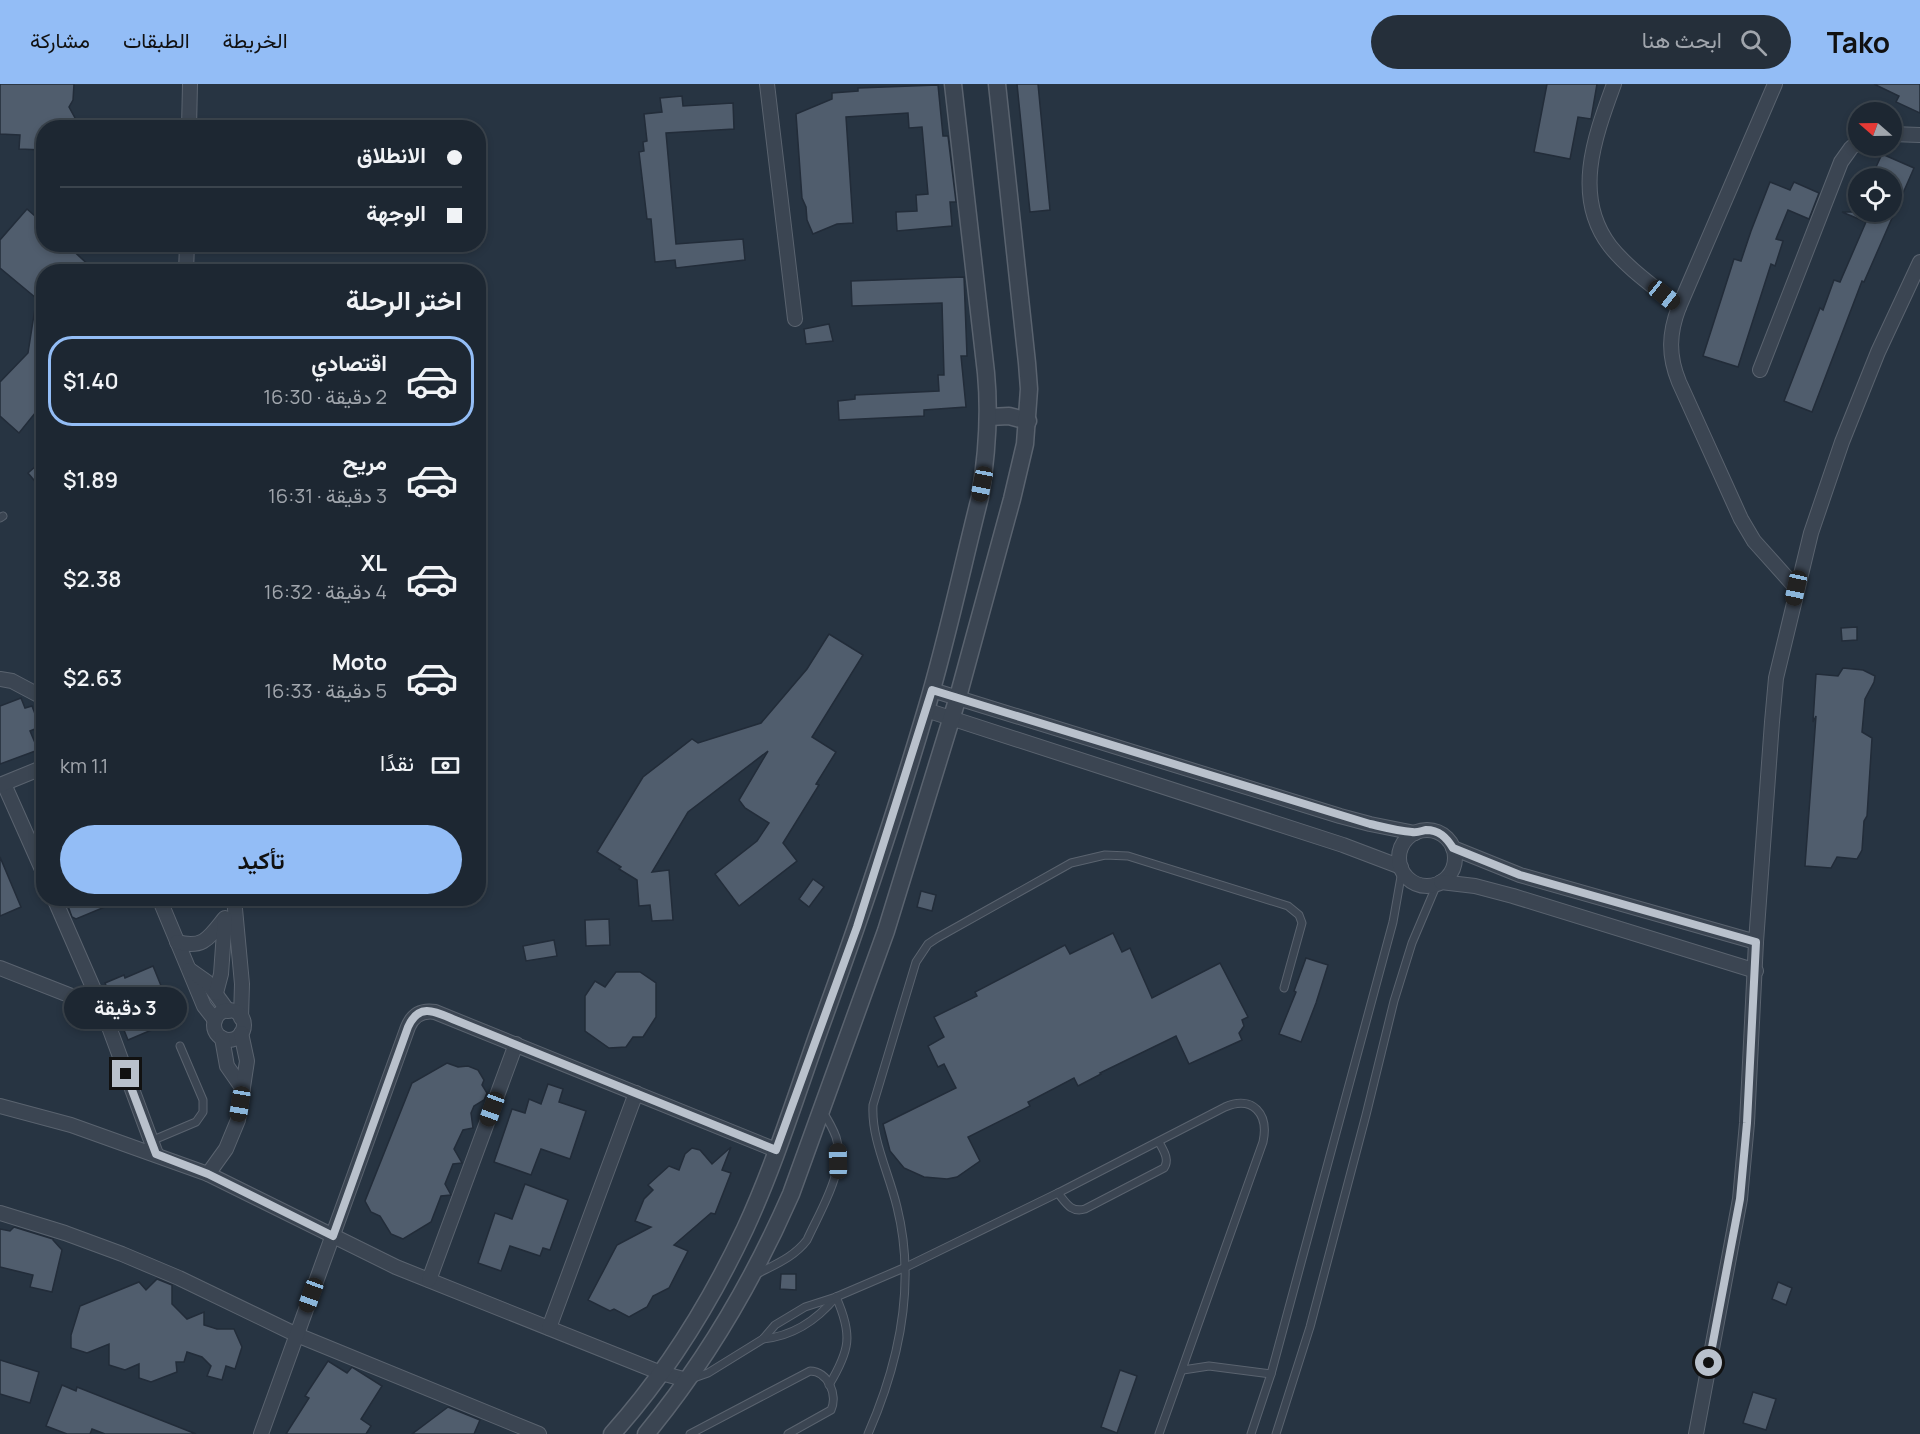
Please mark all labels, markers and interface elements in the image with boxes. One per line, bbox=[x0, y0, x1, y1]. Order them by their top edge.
search box bbox=[1371, 15, 1791, 69]
text: Tako bbox=[1827, 23, 1890, 61]
text: ابحث هنا bbox=[1642, 25, 1722, 55]
text: مشاركة bbox=[30, 26, 90, 54]
text: الطبقات bbox=[123, 26, 190, 54]
text: الخريطة bbox=[223, 26, 288, 54]
icon: search bbox=[1737, 26, 1770, 59]
north arrow bbox=[1848, 102, 1902, 156]
map controls bbox=[1848, 102, 1902, 222]
text: الانطلاق bbox=[357, 140, 426, 170]
button: locate bbox=[1848, 168, 1902, 222]
text: الوجهة bbox=[366, 198, 426, 228]
car bbox=[1644, 277, 1684, 313]
text: اختر الرحلة bbox=[346, 281, 462, 318]
text: اقتصادي bbox=[311, 348, 387, 378]
icon: car bbox=[405, 354, 459, 408]
text: $1.40 bbox=[63, 366, 119, 396]
text: 2 دقيقة · 16:30 bbox=[263, 383, 387, 410]
text: مريح bbox=[343, 447, 387, 477]
icon: car bbox=[405, 453, 459, 507]
text: $1.89 bbox=[63, 465, 118, 495]
car bbox=[970, 465, 994, 503]
text: 3 دقيقة · 16:31 bbox=[268, 482, 387, 509]
text: XL bbox=[361, 548, 387, 578]
icon: car bbox=[405, 552, 459, 606]
text: $2.38 bbox=[63, 564, 122, 594]
car bbox=[1783, 569, 1809, 607]
text: 4 دقيقة · 16:32 bbox=[264, 578, 387, 605]
text: Moto bbox=[332, 647, 387, 677]
icon: car bbox=[405, 651, 459, 705]
text: $2.63 bbox=[63, 663, 122, 693]
text: 5 دقيقة · 16:33 bbox=[264, 677, 387, 704]
text: نقدًا bbox=[380, 748, 414, 778]
icon: cash bbox=[429, 749, 462, 782]
text: 1.1 km bbox=[60, 752, 108, 779]
button: تأكيد bbox=[60, 825, 462, 894]
callout: 3 دقيقة bbox=[64, 987, 188, 1029]
text: 3 دقيقة bbox=[94, 994, 157, 1021]
route end bbox=[112, 1060, 139, 1087]
car bbox=[228, 1085, 252, 1123]
car bbox=[477, 1089, 507, 1129]
car bbox=[829, 1143, 847, 1179]
car bbox=[296, 1275, 326, 1315]
route start bbox=[1695, 1349, 1722, 1376]

